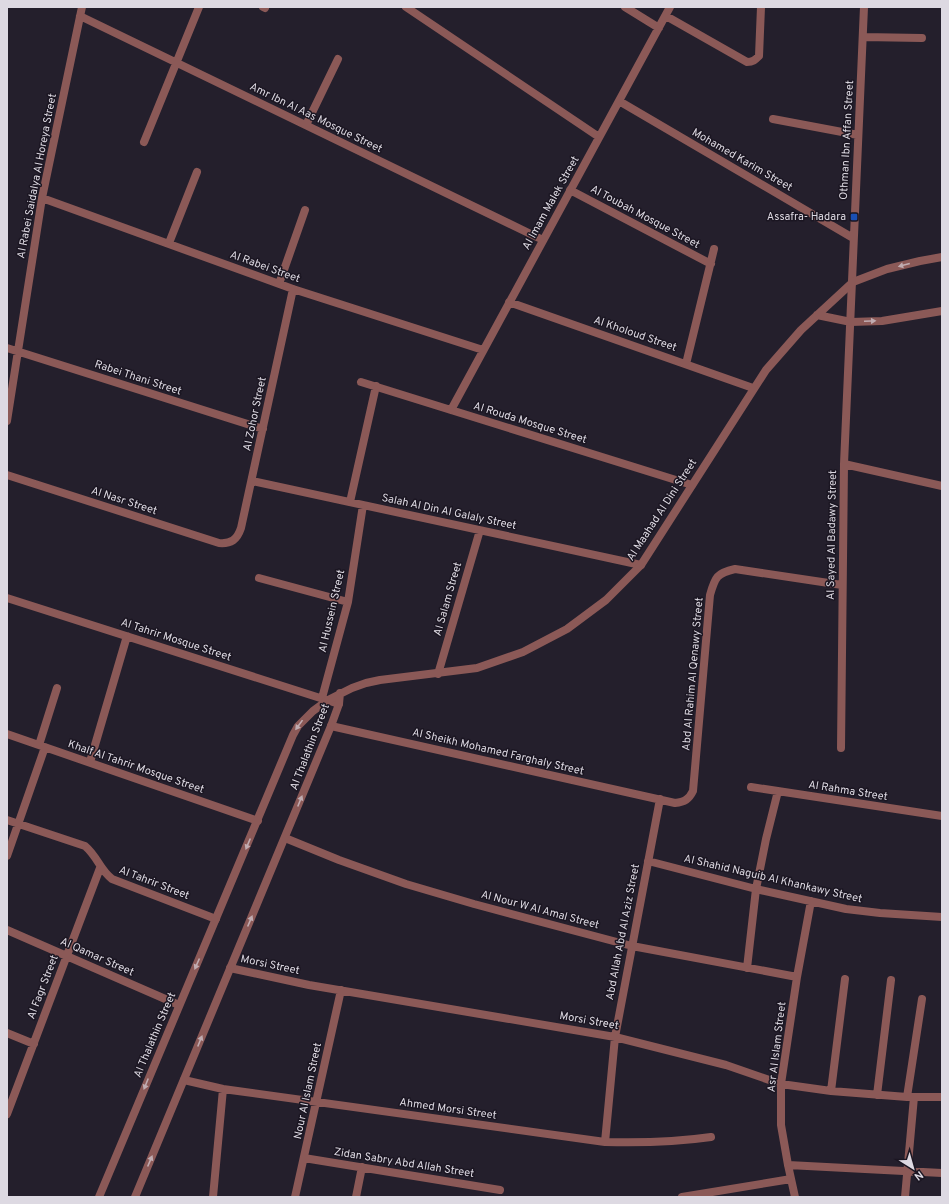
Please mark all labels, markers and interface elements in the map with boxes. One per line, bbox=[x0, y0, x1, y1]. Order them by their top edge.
street label: Amr Ibn Al Aas Mosque Street bbox=[247, 80, 385, 156]
street label: Othman Ibn Affan Street bbox=[837, 80, 857, 200]
street label: Al Rabei Saidalya Al Horeya Street bbox=[14, 92, 60, 260]
street label: Mohamed Karim Street bbox=[689, 125, 795, 195]
street label: Al Imam Malek Street bbox=[519, 154, 583, 252]
street label: Al Toubah Mosque Street bbox=[588, 182, 702, 252]
place label: Assafra- Hadara bbox=[767, 210, 846, 224]
marker: Assafra- Hadara bbox=[849, 212, 859, 222]
street label: Al Rabei Street bbox=[228, 248, 302, 286]
one-way arrow bbox=[898, 262, 910, 268]
street label: Al Kholoud Street bbox=[592, 313, 678, 355]
one-way arrow bbox=[864, 318, 876, 325]
street label: Rabei Thani Street bbox=[93, 357, 183, 399]
street label: Al Zohor Street bbox=[240, 376, 270, 452]
street label: Al Rouda Mosque Street bbox=[472, 399, 588, 447]
street label: Al Maahad Al Dini Street bbox=[624, 456, 700, 564]
street label: Al Sayed Al Badawy Street bbox=[824, 470, 840, 600]
street label: Al Nasr Street bbox=[89, 484, 159, 518]
street label: Salah Al Din Al Galaly Street bbox=[380, 491, 518, 533]
street label: Al Salam Street bbox=[431, 560, 465, 638]
street label: Al Hussein Street bbox=[316, 568, 348, 654]
street label: Abd Al Rahim Al Qenawy Street bbox=[679, 597, 707, 751]
street label: Al Tahrir Mosque Street bbox=[119, 616, 233, 664]
street label: Al Thalathin Street bbox=[287, 702, 333, 792]
one-way arrow bbox=[295, 720, 303, 731]
street label: Al Sheikh Mohamed Farghaly Street bbox=[411, 725, 585, 779]
street label: Khalf Al Tahrir Mosque Street bbox=[66, 737, 206, 797]
street label: Al Rahma Street bbox=[807, 778, 889, 804]
one-way arrow bbox=[298, 795, 304, 807]
one-way arrow bbox=[244, 839, 250, 851]
street label: Al Shahid Naguib Al Khankawy Street bbox=[682, 852, 864, 906]
street label: Al Tahrir Street bbox=[117, 863, 191, 903]
street label: Abd Allah Abd Al Aziz Street bbox=[603, 863, 643, 1001]
street label: Al Nour W Al Amal Street bbox=[479, 887, 601, 933]
one-way arrow bbox=[247, 915, 253, 926]
street label: Al Qamar Street bbox=[58, 935, 136, 979]
street label: Morsi Street bbox=[239, 952, 301, 978]
street label: Al Fagr Street bbox=[24, 953, 62, 1021]
one-way arrow bbox=[193, 958, 200, 970]
street label: Al Thalathin Street bbox=[131, 990, 179, 1080]
street label: Asr Al Islam Street bbox=[765, 1001, 789, 1093]
street label: Morsi Street bbox=[558, 1009, 620, 1033]
one-way arrow bbox=[197, 1035, 203, 1046]
street label: Nour Al Islam Street bbox=[291, 1041, 325, 1141]
one-way arrow bbox=[143, 1078, 149, 1089]
street label: Ahmed Morsi Street bbox=[398, 1095, 498, 1123]
street label: Zidan Sabry Abd Allah Street bbox=[333, 1145, 475, 1181]
north arrow bbox=[893, 1148, 933, 1188]
one-way arrow bbox=[147, 1155, 154, 1167]
text: N bbox=[911, 1167, 926, 1183]

